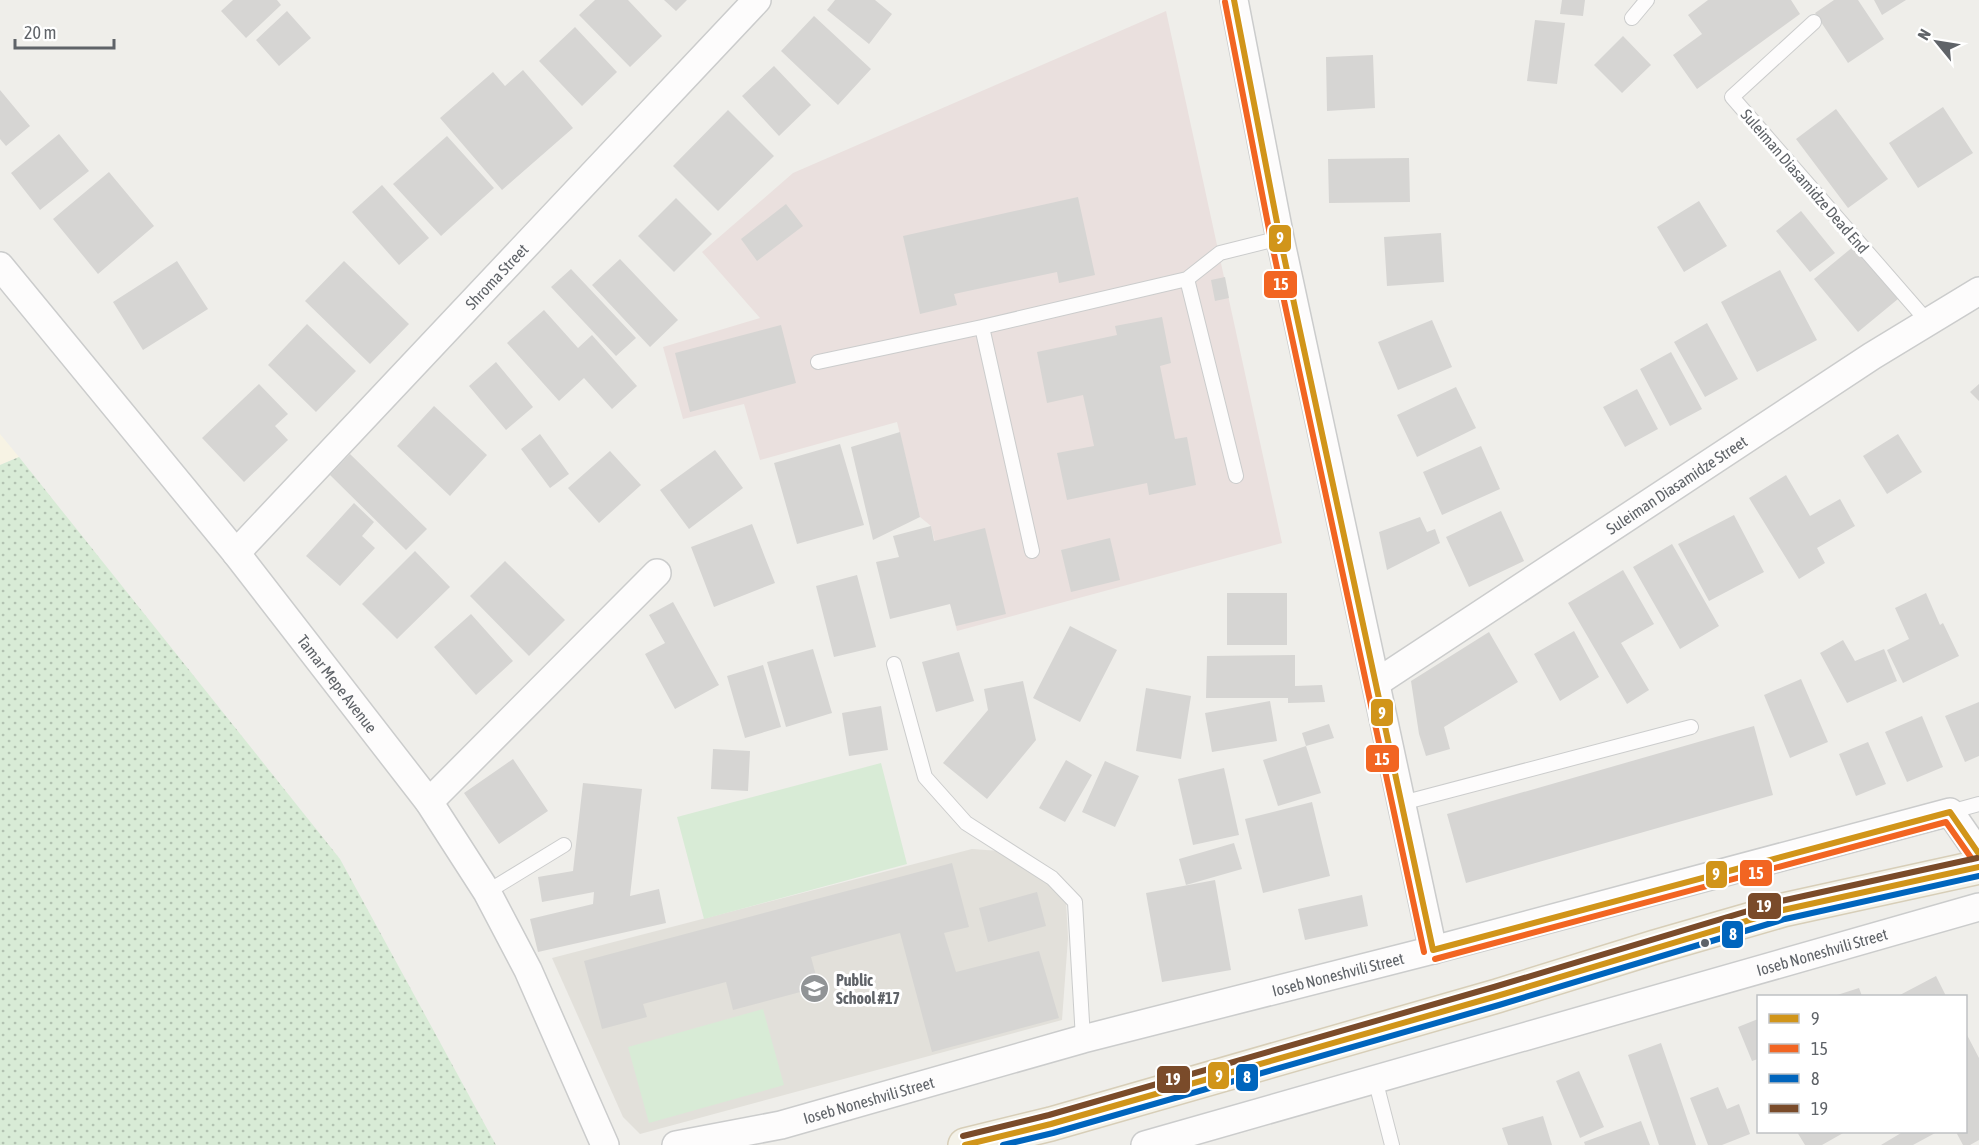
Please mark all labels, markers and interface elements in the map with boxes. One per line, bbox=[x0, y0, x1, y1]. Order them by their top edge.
scale bar bbox=[15, 12, 114, 50]
north arrow bbox=[1907, 12, 1967, 72]
text: 20 m bbox=[24, 22, 56, 43]
text: N bbox=[1914, 26, 1934, 43]
street label: Suleiman Diasamidze Dead End bbox=[1738, 105, 1872, 257]
line badge: 9 bbox=[1268, 224, 1292, 253]
text: 9 bbox=[1276, 229, 1284, 247]
street label: Shroma Street bbox=[462, 240, 532, 313]
line badge: 15 bbox=[1263, 270, 1298, 299]
text: 15 bbox=[1273, 275, 1289, 293]
street label: Suleiman Diasamidze Street bbox=[1603, 432, 1751, 538]
street label: Tamar Mepe Avenue bbox=[294, 631, 381, 736]
line badge: 9 bbox=[1370, 698, 1394, 727]
text: 9 bbox=[1378, 704, 1386, 722]
line badge: 15 bbox=[1365, 744, 1400, 773]
text: 15 bbox=[1374, 750, 1390, 768]
line badge: 15 bbox=[1739, 859, 1773, 887]
line badge: 9 bbox=[1705, 860, 1728, 889]
text: 15 bbox=[1748, 864, 1764, 882]
text: 9 bbox=[1712, 865, 1720, 883]
line badge: 19 bbox=[1747, 892, 1782, 920]
text: 19 bbox=[1756, 897, 1772, 915]
line badge: 8 bbox=[1721, 920, 1744, 949]
street label: Ioseb Noneshvili Street bbox=[1754, 924, 1890, 979]
text: 8 bbox=[1729, 925, 1737, 943]
unlabelled marker bbox=[1699, 937, 1711, 949]
street label: Ioseb Noneshvili Street bbox=[1270, 949, 1406, 1000]
place label: Public School #17 bbox=[836, 971, 900, 1007]
school or university icon: Public School #17 bbox=[799, 973, 831, 1005]
legend bbox=[1757, 995, 1967, 1133]
text: 9 bbox=[1811, 1008, 1819, 1029]
text: 15 bbox=[1811, 1038, 1828, 1059]
line badge: 9 bbox=[1207, 1061, 1230, 1090]
line badge: 8 bbox=[1235, 1063, 1259, 1092]
line badge: 19 bbox=[1156, 1065, 1191, 1094]
text: 9 bbox=[1215, 1067, 1223, 1085]
text: 8 bbox=[1243, 1068, 1251, 1086]
text: 8 bbox=[1811, 1068, 1819, 1089]
text: 19 bbox=[1165, 1070, 1181, 1088]
street label: Ioseb Noneshvili Street bbox=[801, 1073, 937, 1127]
text: 19 bbox=[1811, 1098, 1828, 1119]

